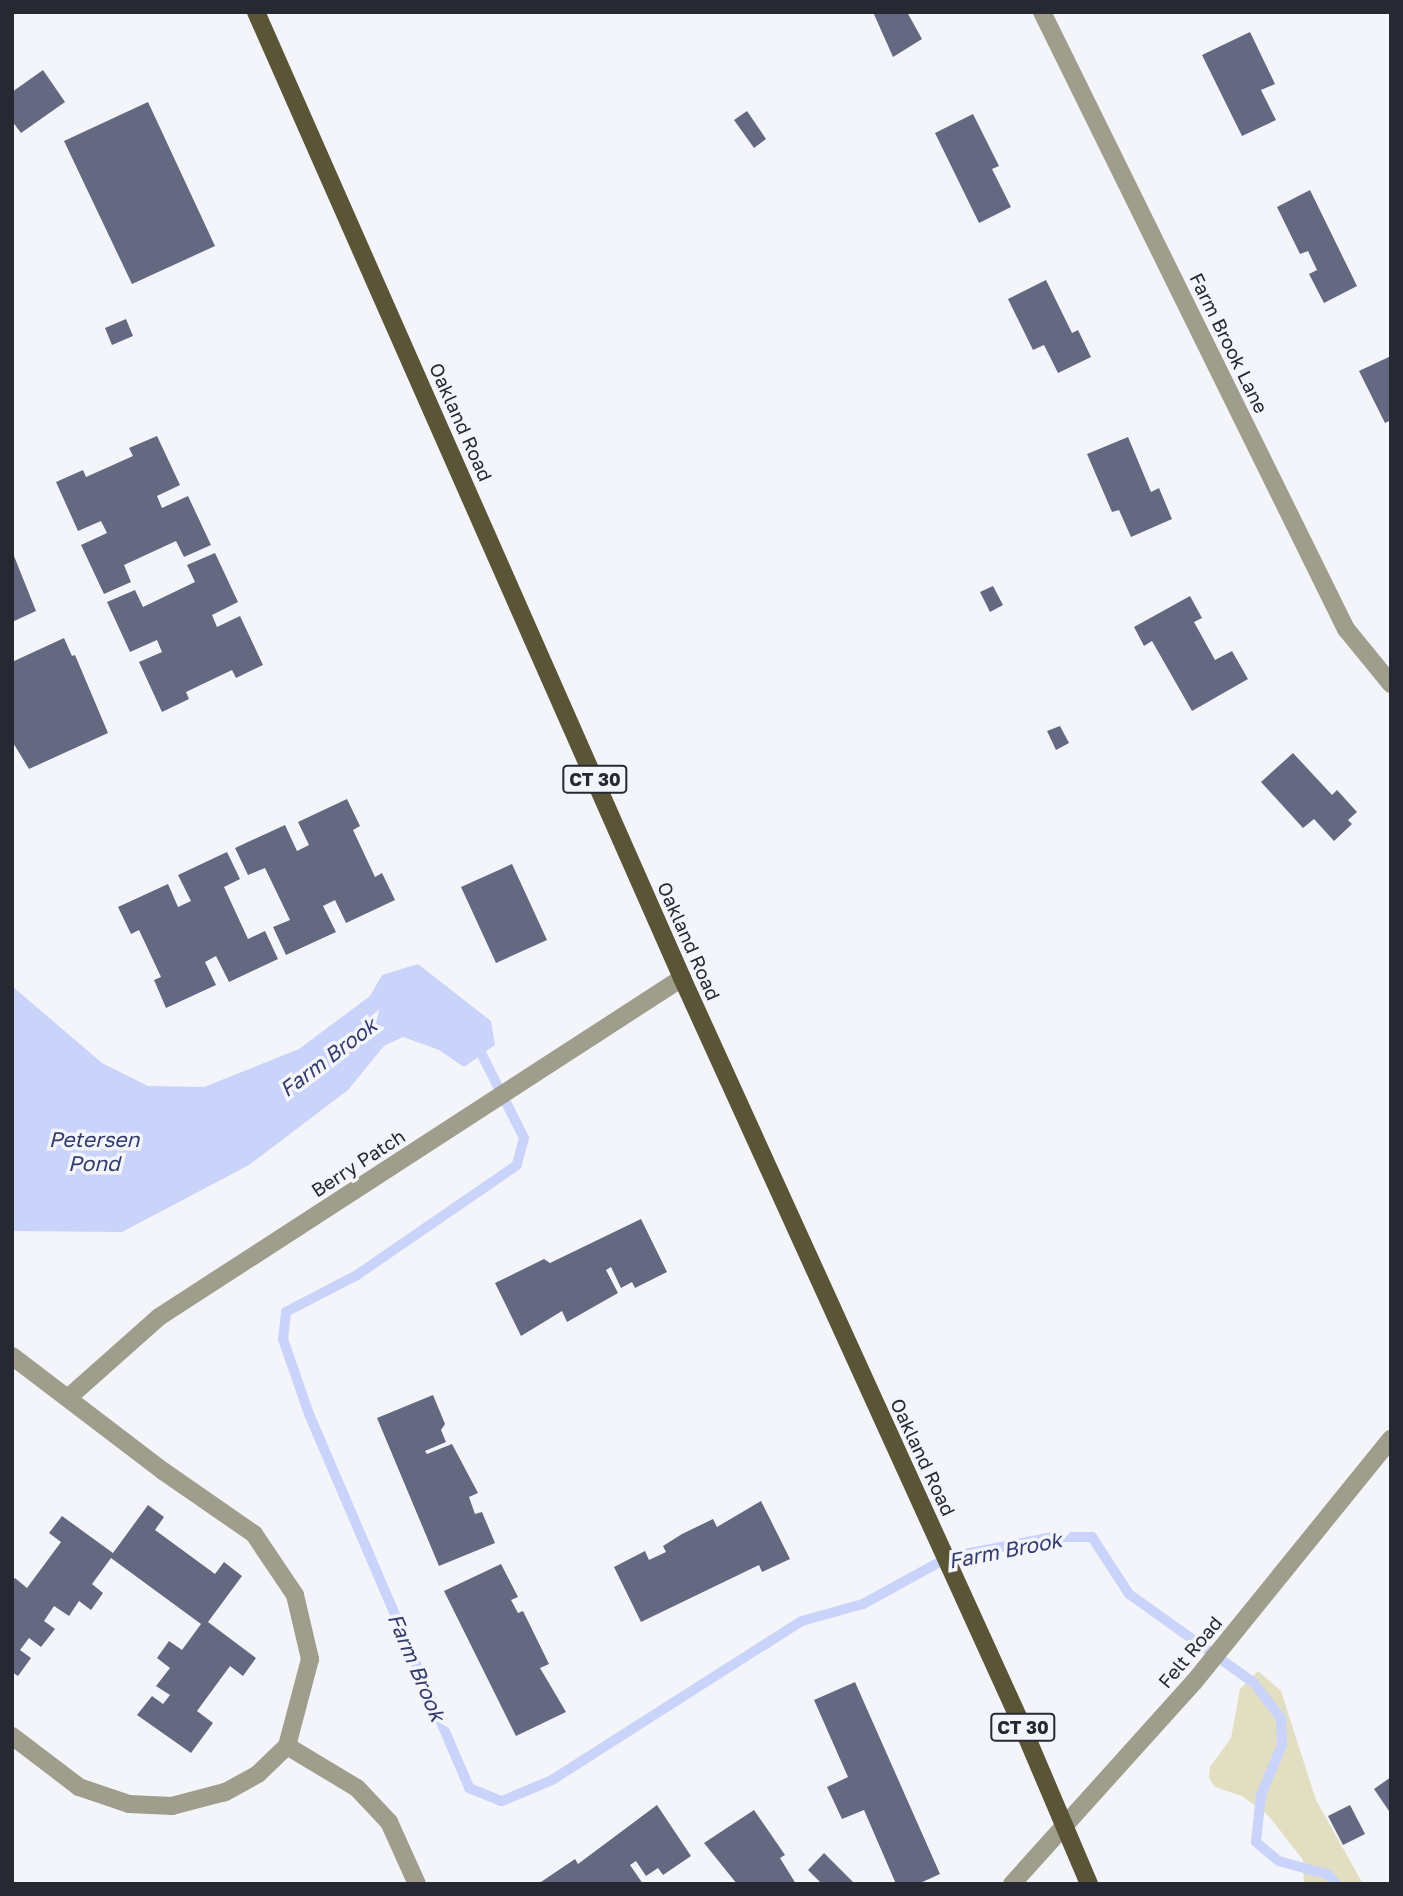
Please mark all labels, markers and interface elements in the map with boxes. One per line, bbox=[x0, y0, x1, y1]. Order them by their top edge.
street label: Farm Brook Lane bbox=[1185, 269, 1273, 417]
street label: Oakland Road bbox=[425, 359, 497, 485]
road number: CT 30 bbox=[562, 764, 628, 794]
street label: Oakland Road bbox=[653, 878, 725, 1004]
water label: Farm Brook bbox=[274, 1012, 382, 1102]
street label: Berry Patch bbox=[307, 1124, 409, 1202]
water label: Petersen Pond bbox=[49, 1126, 139, 1176]
street label: Oakland Road bbox=[886, 1395, 960, 1519]
water label: Farm Brook bbox=[946, 1527, 1064, 1573]
water label: Farm Brook bbox=[383, 1609, 451, 1725]
street label: Felt Road bbox=[1153, 1611, 1227, 1693]
road number: CT 30 bbox=[990, 1712, 1056, 1742]

